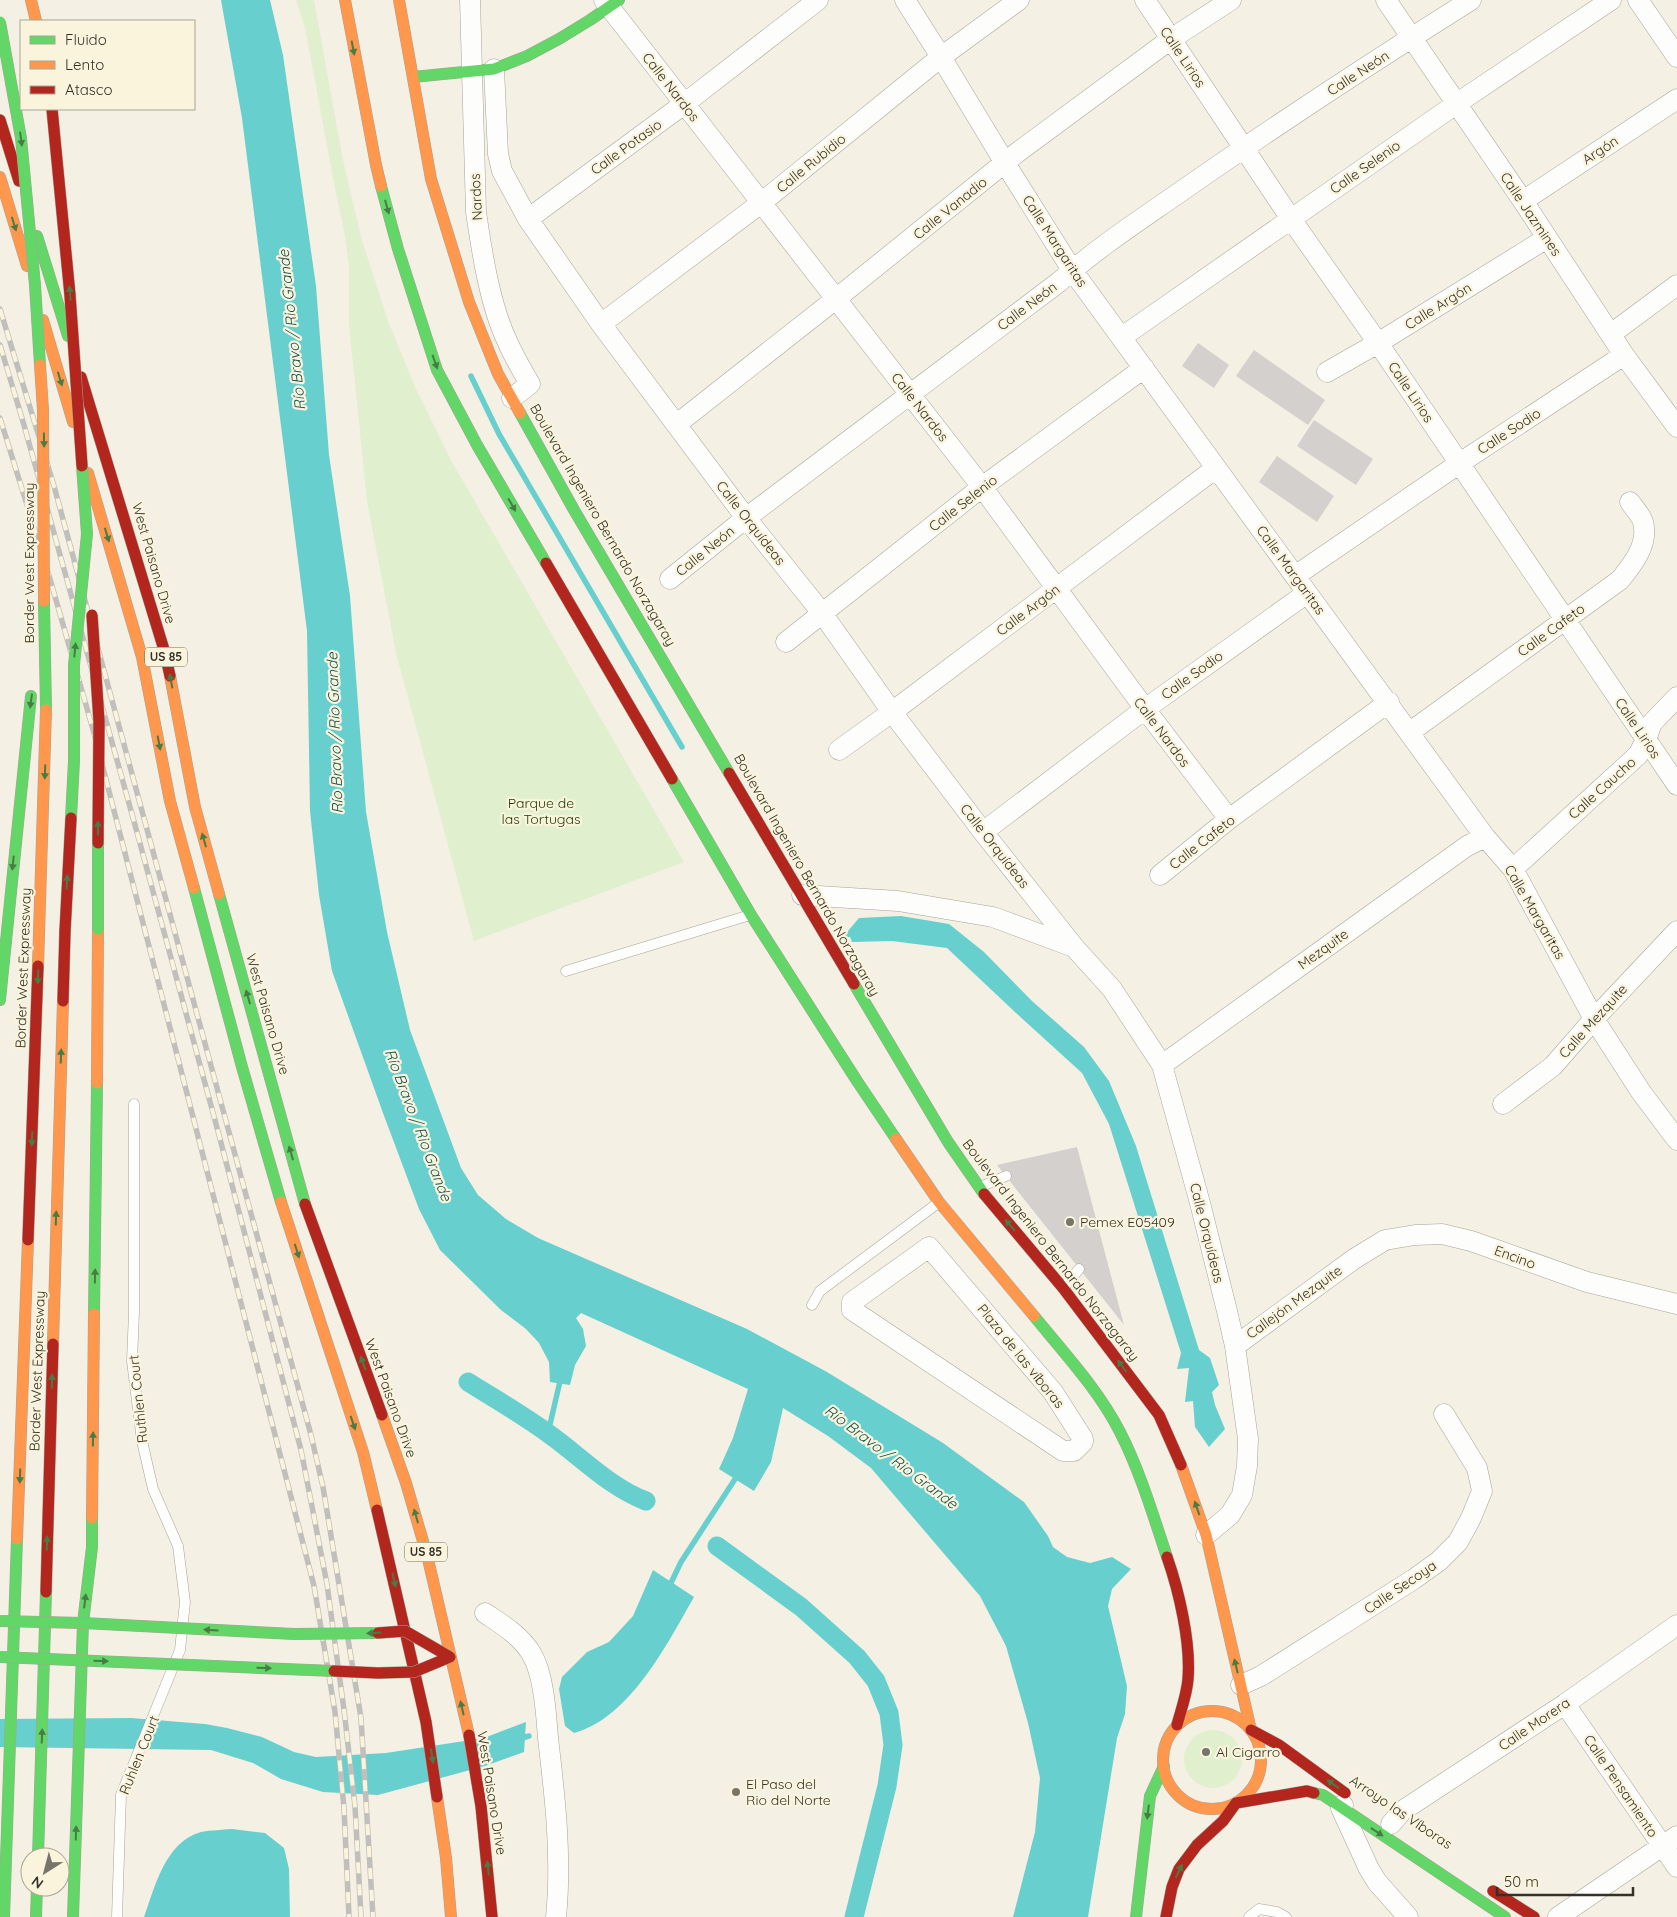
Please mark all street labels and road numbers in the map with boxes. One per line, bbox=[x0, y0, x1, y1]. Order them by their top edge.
street label: Calle Lirios bbox=[1156, 23, 1210, 91]
street label: Calle Neón bbox=[1324, 46, 1392, 100]
street label: Calle Nardos bbox=[638, 49, 704, 125]
street label: Calle Potasio bbox=[587, 115, 665, 179]
street label: Calle Rubidio bbox=[773, 129, 849, 197]
street label: Argón bbox=[1579, 132, 1621, 168]
street label: Calle Selenio bbox=[1326, 136, 1404, 198]
street label: Calle Jazmines bbox=[1496, 169, 1566, 259]
street label: Nardos bbox=[466, 173, 486, 221]
street label: Calle Vanadio bbox=[909, 173, 991, 243]
street label: Calle Margaritas bbox=[1019, 192, 1091, 290]
street label: Calle Neón bbox=[994, 278, 1060, 334]
street label: Calle Argón bbox=[1401, 278, 1475, 334]
street label: Calle Lirios bbox=[1384, 358, 1438, 426]
street label: Calle Nardos bbox=[887, 369, 953, 445]
street label: Boulevard Ingeniero Bernardo Norzagaray bbox=[526, 401, 680, 649]
street label: Calle Sodio bbox=[1474, 404, 1544, 458]
street label: Calle Selenio bbox=[925, 471, 1001, 535]
street label: Calle Orquídeas bbox=[712, 477, 790, 569]
street label: Border West Expressway bbox=[20, 483, 38, 643]
street label: West Paisano Drive bbox=[128, 500, 180, 626]
street label: Calle Neón bbox=[672, 522, 738, 580]
street label: Calle Margaritas bbox=[1252, 522, 1330, 618]
street label: Calle Argón bbox=[993, 580, 1063, 640]
street label: Calle Cafeto bbox=[1514, 600, 1588, 660]
street label: Calle Sodio bbox=[1158, 647, 1226, 703]
road number: US 85 bbox=[145, 648, 187, 666]
street label: Calle Nardos bbox=[1130, 693, 1194, 771]
street label: Calle Lirios bbox=[1611, 694, 1665, 762]
street label: Boulevard Ingeniero Bernardo Norzagaray bbox=[730, 751, 884, 999]
street label: Calle Caucho bbox=[1564, 753, 1640, 823]
street label: Calle Orquídeas bbox=[956, 800, 1034, 892]
street label: Calle Cafeto bbox=[1165, 811, 1239, 873]
street label: Calle Margaritas bbox=[1501, 861, 1569, 963]
street label: Border West Expressway bbox=[11, 887, 35, 1049]
street label: Mezquite bbox=[1294, 925, 1352, 973]
street label: West Paisano Drive bbox=[242, 951, 294, 1077]
street label: Calle Mezquite bbox=[1555, 980, 1631, 1062]
street label: Boulevard Ingeniero Bernardo Norzagaray bbox=[959, 1135, 1143, 1365]
street label: Calle Orquídeas bbox=[1186, 1181, 1228, 1285]
street label: Encino bbox=[1492, 1241, 1538, 1273]
street label: Callejón Mezquite bbox=[1243, 1261, 1346, 1343]
street label: Border West Expressway bbox=[25, 1290, 49, 1452]
street label: Plaza de las víboras bbox=[973, 1300, 1069, 1412]
street label: West Paisano Drive bbox=[361, 1336, 421, 1460]
street label: Ruthlen Court bbox=[124, 1354, 152, 1444]
road number: US 85 bbox=[405, 1542, 447, 1561]
street label: Calle Secoya bbox=[1360, 1556, 1440, 1618]
street label: Calle Morera bbox=[1495, 1694, 1573, 1754]
street label: Ruhlen Court bbox=[115, 1713, 163, 1797]
street label: West Paisano Drive bbox=[473, 1730, 511, 1856]
street label: Calle Pensamiento bbox=[1580, 1731, 1662, 1841]
street label: Arroyo las Víboras bbox=[1346, 1771, 1456, 1853]

